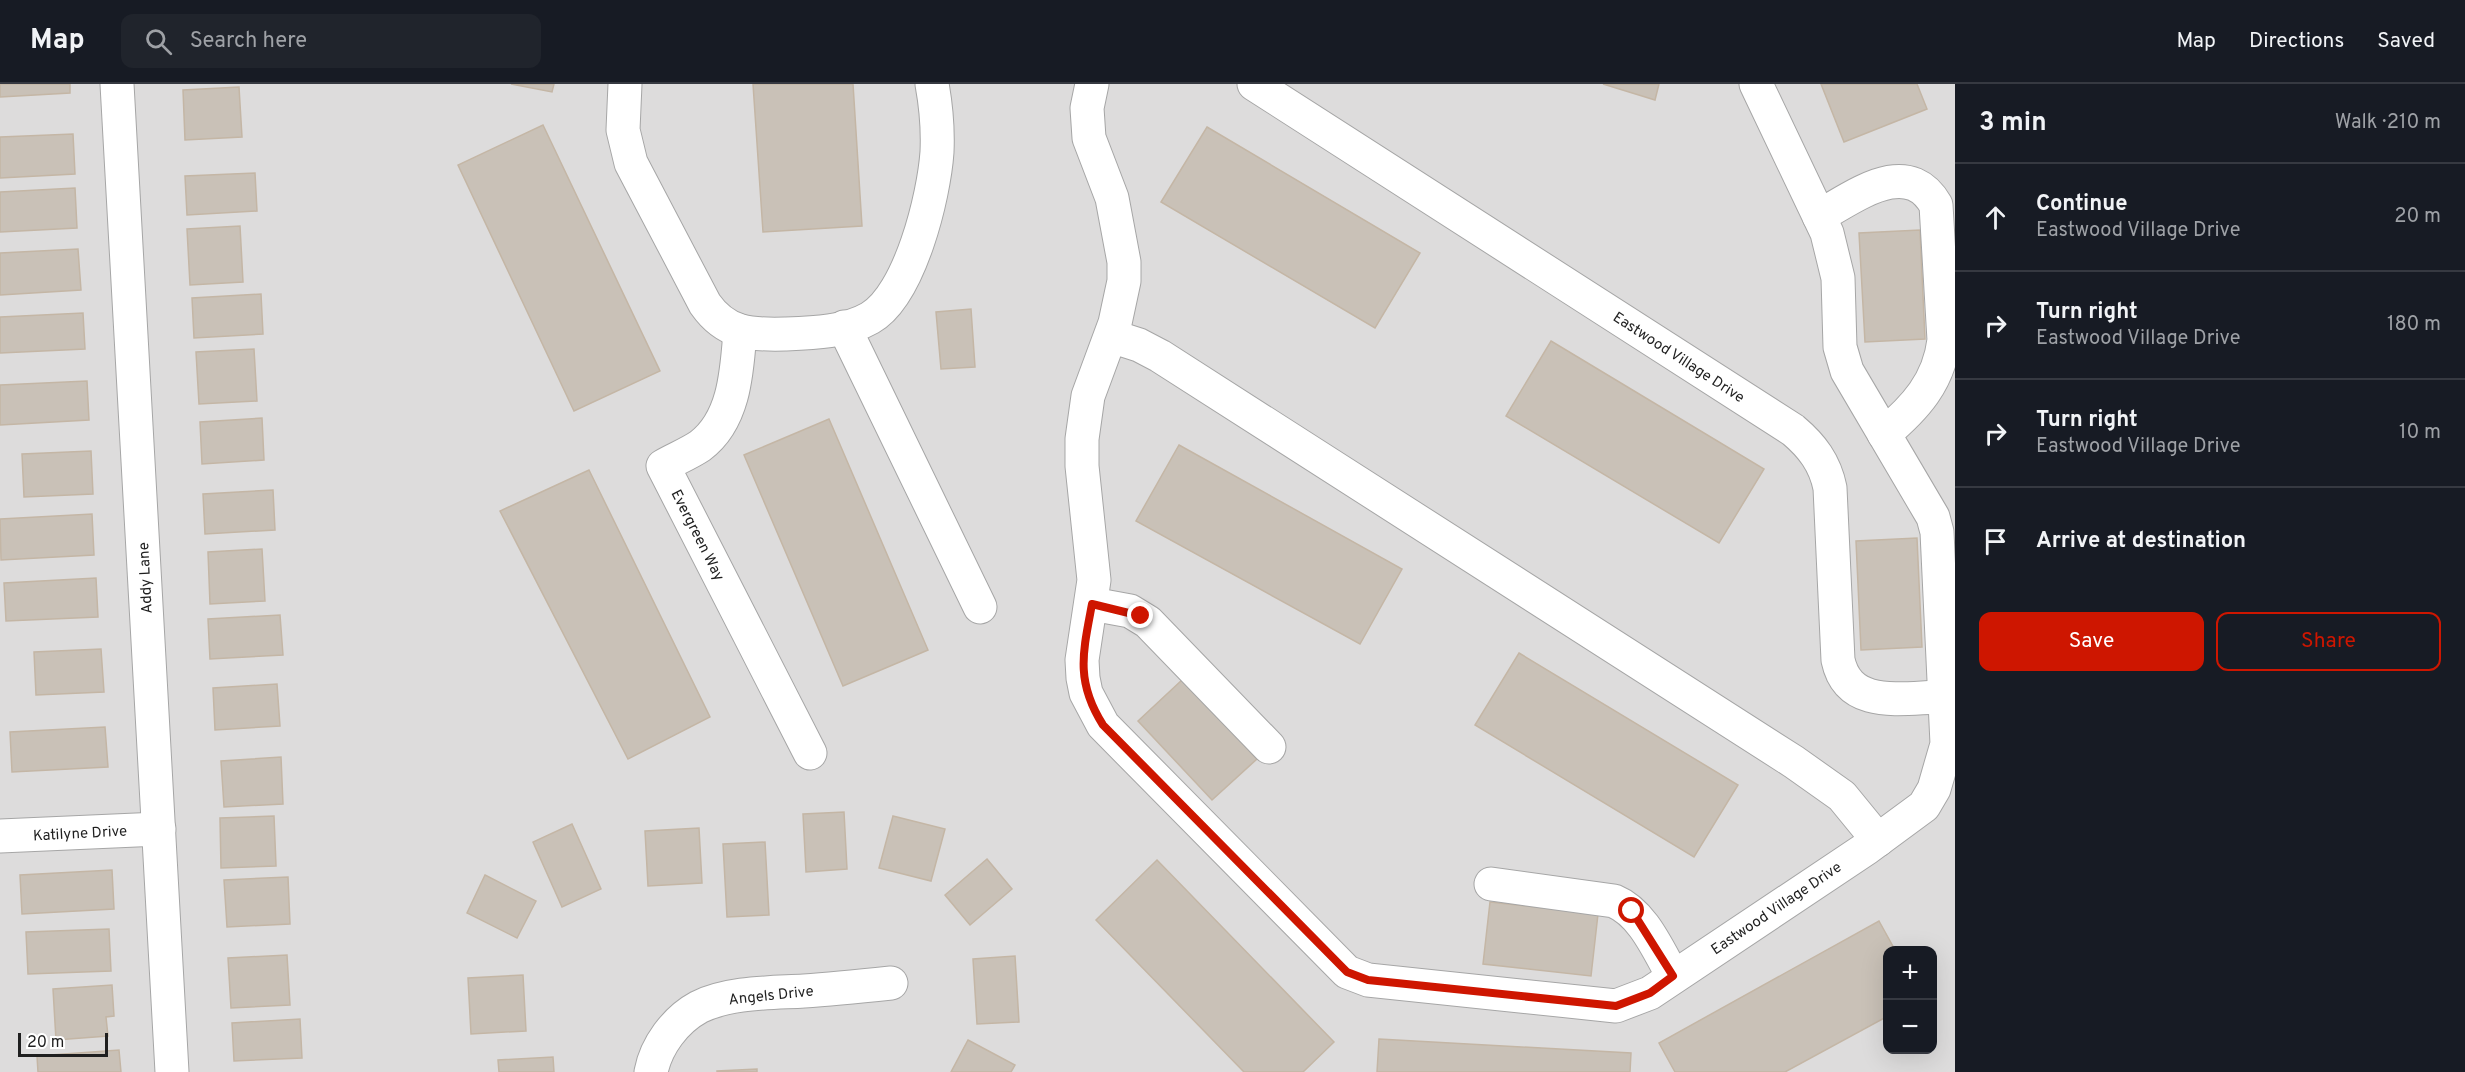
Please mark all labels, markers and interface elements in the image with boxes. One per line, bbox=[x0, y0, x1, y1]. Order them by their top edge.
search box bbox=[121, 14, 541, 68]
text: Map bbox=[30, 23, 85, 59]
icon: search bbox=[142, 25, 175, 58]
text: Search here bbox=[190, 28, 307, 55]
text: Map bbox=[2176, 28, 2216, 55]
text: Directions bbox=[2249, 28, 2344, 55]
text: Saved bbox=[2377, 28, 2435, 55]
text: 3 min bbox=[1979, 107, 2047, 140]
text: Walk · 210 m bbox=[2335, 110, 2441, 136]
text: Continue bbox=[2036, 191, 2127, 218]
icon: ahead bbox=[1979, 201, 2012, 234]
text: 20 m bbox=[2394, 204, 2441, 230]
text: Eastwood Village Drive bbox=[2036, 218, 2240, 244]
text: Turn right bbox=[2036, 299, 2138, 326]
street label: Eastwood Village Drive bbox=[1609, 309, 1748, 408]
icon: right bbox=[1979, 309, 2012, 342]
text: 180 m bbox=[2387, 312, 2441, 338]
text: Eastwood Village Drive bbox=[2036, 326, 2240, 352]
text: Turn right bbox=[2036, 407, 2138, 434]
icon: right bbox=[1979, 417, 2012, 450]
text: 10 m bbox=[2399, 420, 2441, 446]
text: Eastwood Village Drive bbox=[2036, 434, 2240, 460]
street label: Evergreen Way bbox=[666, 487, 728, 584]
icon: arrive bbox=[1979, 525, 2012, 558]
text: Arrive at destination bbox=[2036, 528, 2246, 555]
street label: Addy Lane bbox=[135, 542, 158, 614]
route end bbox=[1127, 602, 1153, 628]
button: Save bbox=[1979, 612, 2204, 671]
button: Share bbox=[2216, 612, 2441, 671]
street label: Katilyne Drive bbox=[32, 823, 128, 846]
street label: Eastwood Village Drive bbox=[1708, 859, 1846, 960]
route start bbox=[1618, 897, 1644, 923]
map controls bbox=[1883, 946, 1937, 1054]
button: + bbox=[1883, 946, 1937, 1000]
street label: Angels Drive bbox=[728, 983, 815, 1010]
button: − bbox=[1883, 1000, 1937, 1054]
scale bar bbox=[18, 1030, 108, 1058]
text: 20 m bbox=[27, 1033, 64, 1053]

